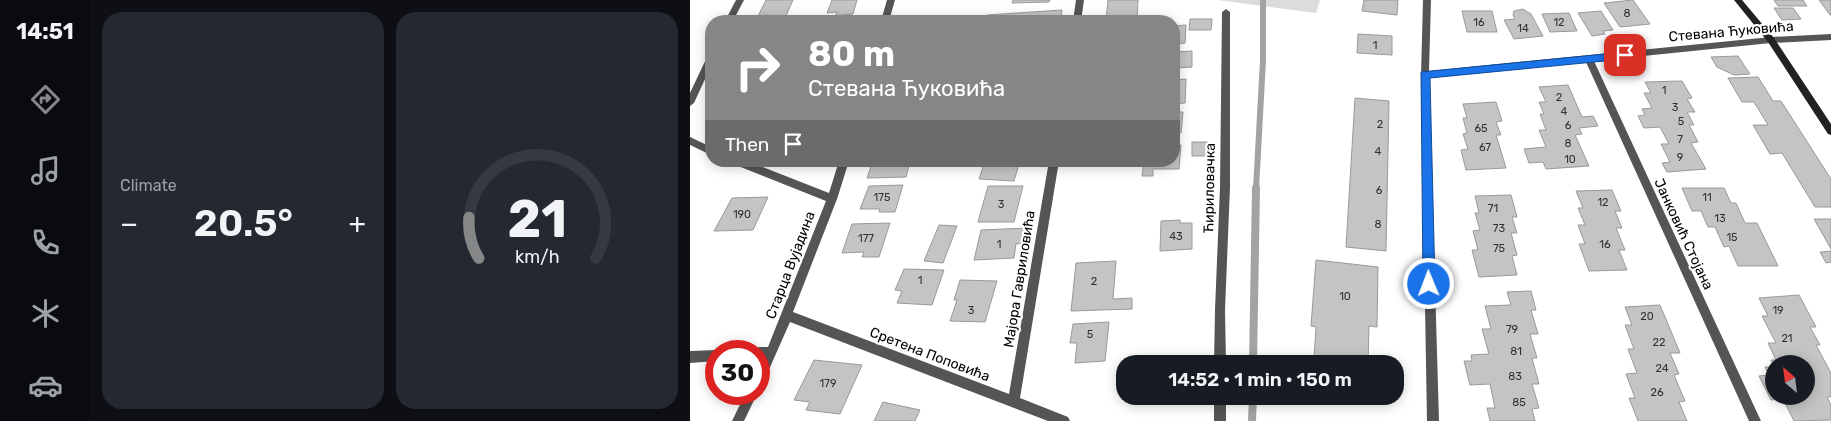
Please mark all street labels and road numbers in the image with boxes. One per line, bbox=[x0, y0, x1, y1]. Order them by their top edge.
street label: Стевана Ћуковића bbox=[1668, 18, 1794, 45]
street label: Ћириловачка bbox=[1200, 143, 1219, 233]
street label: Јанковић Стојана bbox=[1650, 176, 1717, 293]
street label: Старца Вујадина bbox=[762, 209, 819, 321]
street label: Мајора Гавриловића bbox=[1000, 209, 1039, 349]
street label: Сретена Поповића bbox=[867, 324, 992, 385]

